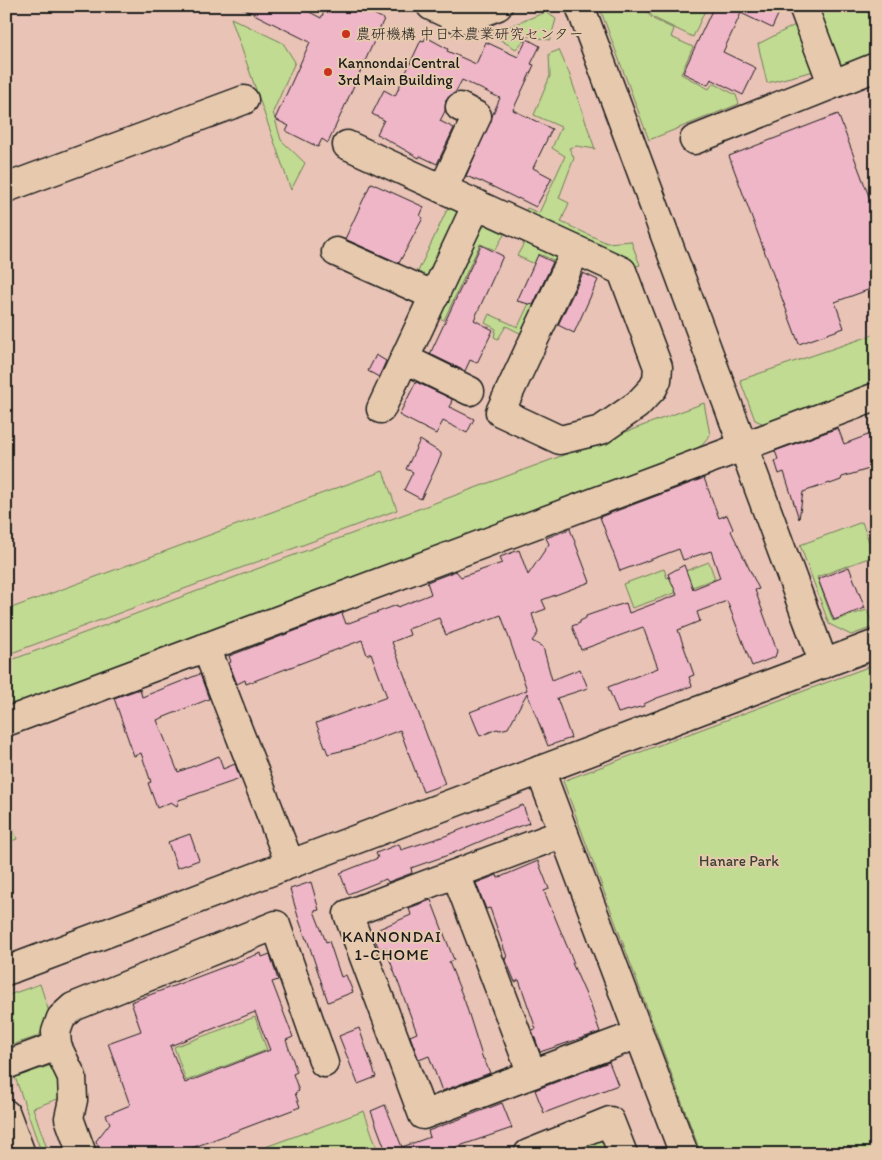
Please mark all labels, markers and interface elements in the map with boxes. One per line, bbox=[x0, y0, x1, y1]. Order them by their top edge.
place label: 農研機構 中日本農業研究センター bbox=[356, 25, 584, 43]
marker: 農研機構 中日本農業研究センター bbox=[340, 28, 352, 40]
place label: Kannondai Central 3rd Main Building bbox=[338, 54, 460, 89]
marker: Kannondai Central 3rd Main Building bbox=[322, 66, 334, 78]
park label: Hanare Park bbox=[699, 852, 779, 870]
district label: KANNONDAI 1-CHOME bbox=[342, 927, 442, 964]

